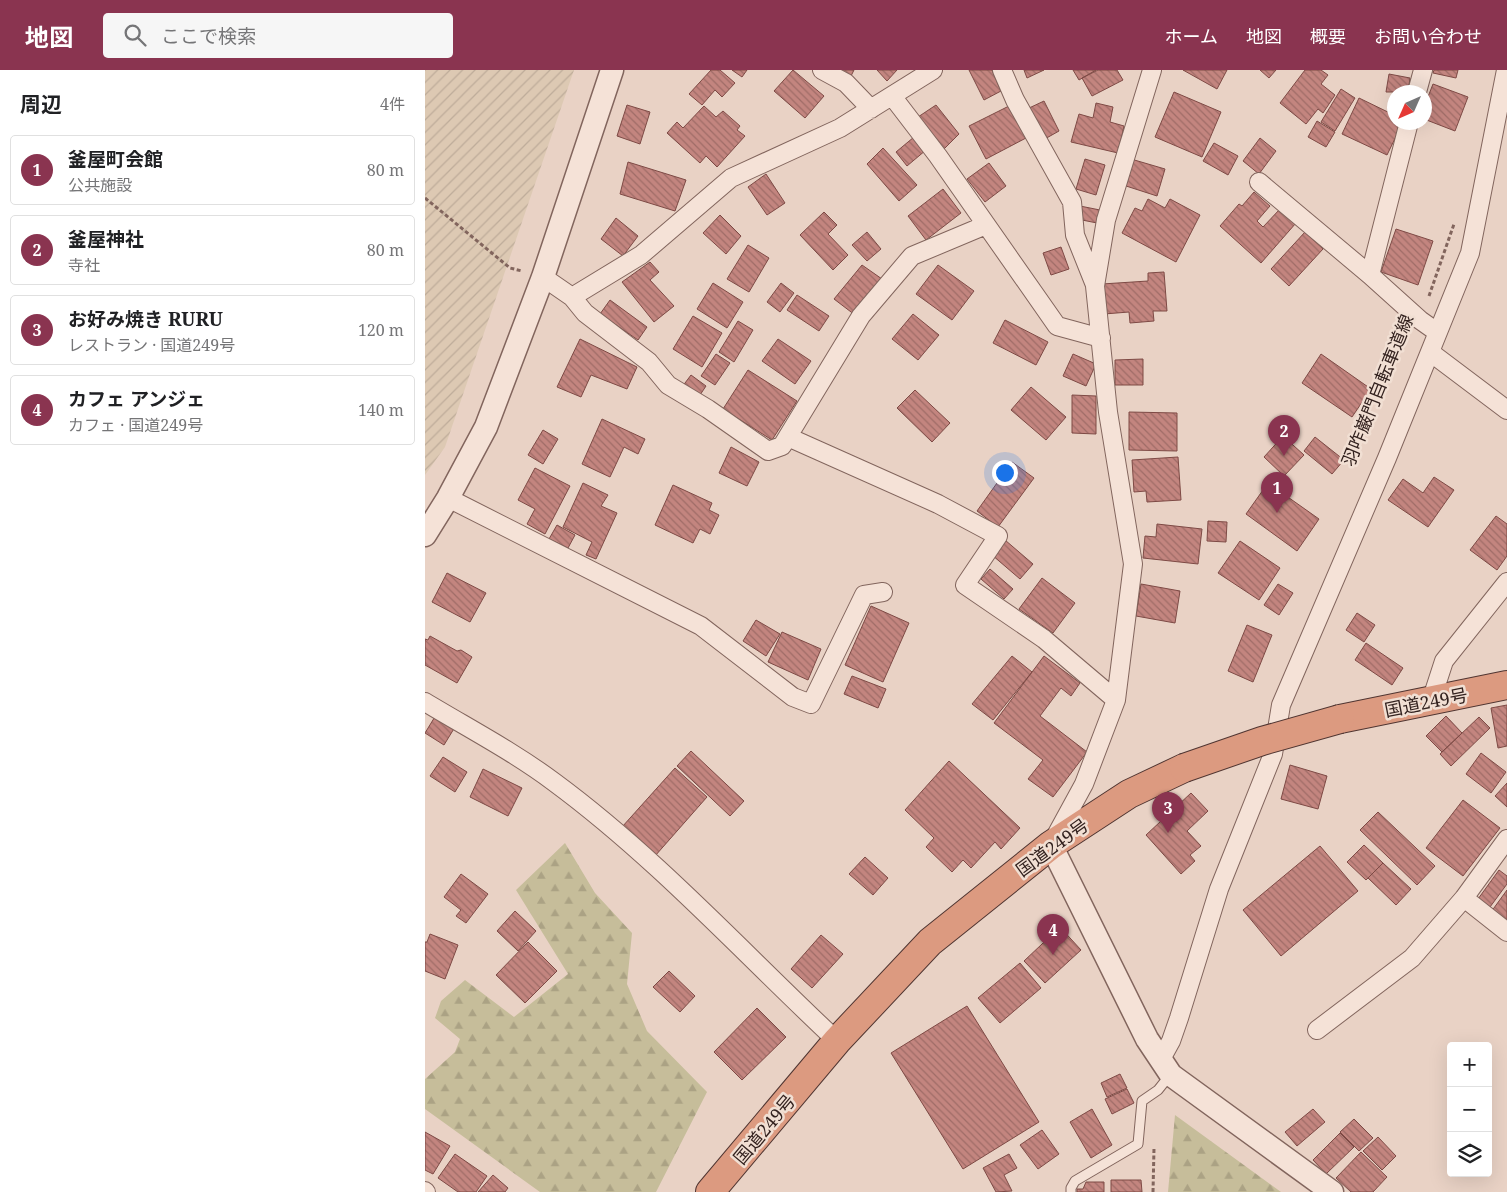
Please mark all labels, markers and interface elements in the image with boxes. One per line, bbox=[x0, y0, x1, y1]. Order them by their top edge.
search box bbox=[103, 13, 453, 58]
text: 地図 bbox=[25, 20, 73, 53]
icon: search bbox=[121, 21, 149, 49]
text: ここで検索 bbox=[161, 23, 256, 49]
text: ホーム bbox=[1165, 24, 1218, 48]
text: 地図 bbox=[1246, 24, 1282, 48]
text: 概要 bbox=[1310, 24, 1346, 48]
text: お問い合わせ bbox=[1374, 24, 1482, 48]
north arrow bbox=[1387, 85, 1432, 130]
text: 周辺 bbox=[20, 90, 62, 118]
text: 4件 bbox=[380, 93, 405, 115]
text: 釜屋町会館 bbox=[68, 146, 163, 172]
text: 1 bbox=[32, 159, 42, 181]
text: 80 m bbox=[367, 159, 404, 181]
text: 公共施設 bbox=[68, 174, 132, 196]
text: 釜屋神社 bbox=[68, 226, 144, 252]
text: 2 bbox=[32, 239, 42, 261]
text: 80 m bbox=[367, 239, 404, 261]
text: 寺社 bbox=[68, 254, 100, 276]
text: お好み焼き RURU bbox=[68, 306, 223, 332]
street label: 羽咋巌門自転車道線 bbox=[1336, 310, 1418, 470]
text: 3 bbox=[32, 319, 42, 341]
text: 120 m bbox=[358, 319, 404, 341]
text: レストラン · 国道249号 bbox=[68, 334, 235, 356]
text: カフェ アンジェ bbox=[68, 386, 205, 412]
text: 4 bbox=[32, 399, 42, 421]
text: 140 m bbox=[358, 399, 404, 421]
text: カフェ · 国道249号 bbox=[68, 414, 203, 436]
pin: 2 bbox=[1268, 415, 1300, 456]
your location bbox=[992, 460, 1018, 486]
pin: 1 bbox=[1261, 472, 1293, 513]
street label: 国道249号 bbox=[1382, 682, 1470, 722]
pin: 3 bbox=[1152, 792, 1184, 833]
street label: 国道249号 bbox=[1011, 813, 1093, 881]
pin: 4 bbox=[1037, 914, 1069, 955]
map controls bbox=[1447, 1042, 1492, 1177]
button: + bbox=[1447, 1042, 1492, 1087]
button: − bbox=[1447, 1087, 1492, 1132]
street label: 国道249号 bbox=[728, 1089, 800, 1169]
button: layers bbox=[1447, 1132, 1492, 1177]

